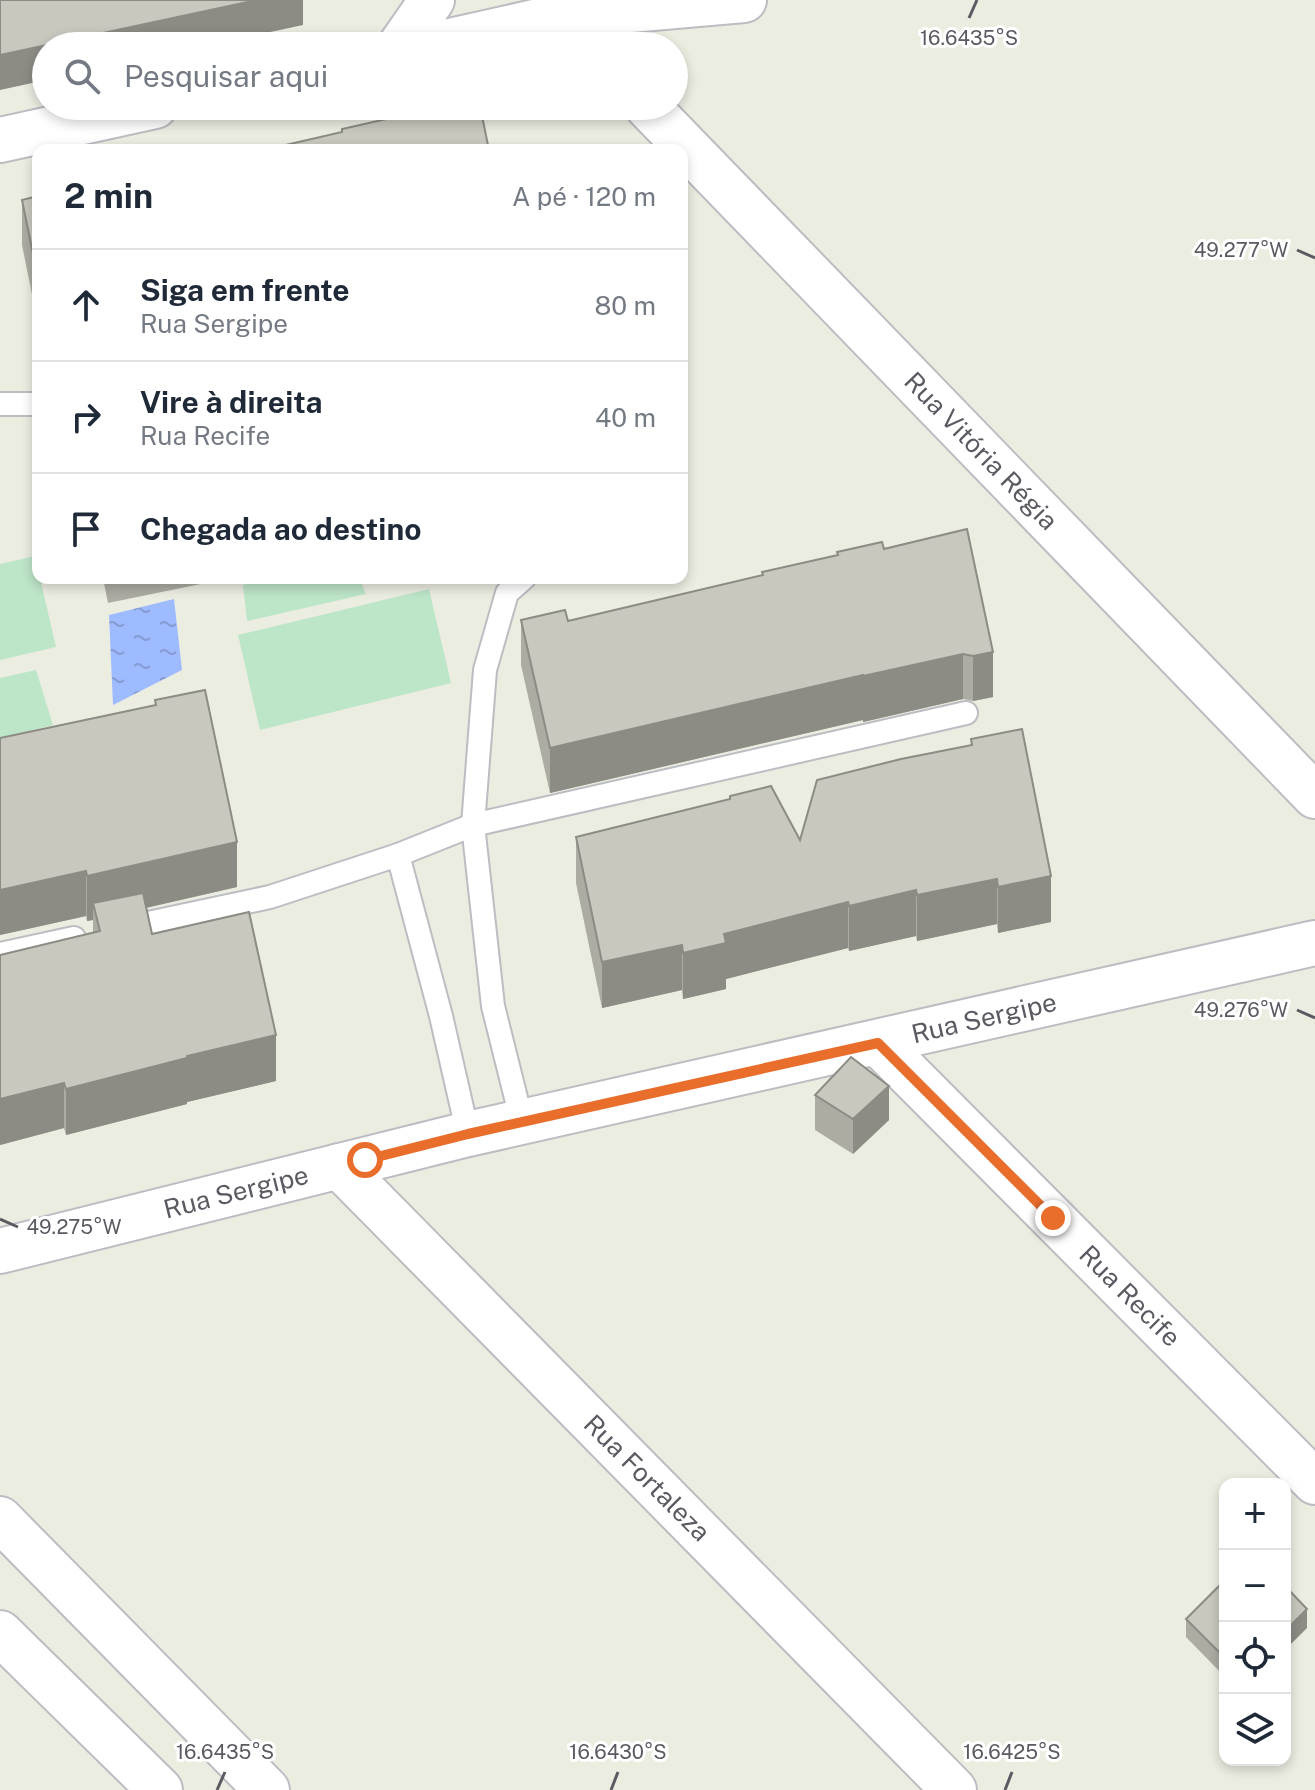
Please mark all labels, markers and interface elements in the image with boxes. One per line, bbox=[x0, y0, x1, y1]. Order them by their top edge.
text: 16.6435°S bbox=[920, 26, 1018, 50]
search box bbox=[32, 32, 688, 120]
icon: search bbox=[60, 54, 104, 98]
text: Pesquisar aqui bbox=[124, 58, 328, 94]
text: 2 min bbox=[64, 176, 153, 216]
text: A pé · 120 m bbox=[512, 181, 656, 212]
text: 49.277°W bbox=[1194, 238, 1288, 262]
text: Siga em frente bbox=[140, 272, 350, 308]
icon: ahead bbox=[64, 283, 108, 327]
text: 80 m bbox=[595, 290, 656, 321]
text: Rua Sergipe bbox=[140, 308, 288, 339]
street label: Rua Vitória Régia bbox=[898, 365, 1064, 536]
text: Vire à direita bbox=[140, 384, 323, 420]
icon: right bbox=[64, 395, 108, 439]
text: 40 m bbox=[595, 402, 656, 433]
text: Rua Recife bbox=[140, 420, 270, 451]
icon: arrive bbox=[64, 507, 108, 551]
text: Chegada ao destino bbox=[140, 511, 421, 547]
street label: Rua Sergipe bbox=[908, 986, 1060, 1049]
text: 49.276°W bbox=[1194, 998, 1288, 1022]
route start bbox=[347, 1142, 383, 1178]
street label: Rua Sergipe bbox=[160, 1159, 311, 1224]
route end bbox=[1035, 1200, 1071, 1236]
text: 49.275°W bbox=[26, 1215, 122, 1239]
street label: Rua Recife bbox=[1073, 1239, 1187, 1353]
street label: Rua Fortaleza bbox=[578, 1408, 717, 1547]
map controls bbox=[1219, 1478, 1291, 1766]
button: + bbox=[1219, 1478, 1291, 1550]
button: − bbox=[1219, 1550, 1291, 1622]
button: locate bbox=[1219, 1622, 1291, 1694]
button: layers bbox=[1219, 1694, 1291, 1766]
text: 16.6435°S bbox=[176, 1740, 274, 1764]
text: 16.6430°S bbox=[569, 1740, 667, 1764]
text: 16.6425°S bbox=[963, 1740, 1061, 1764]

